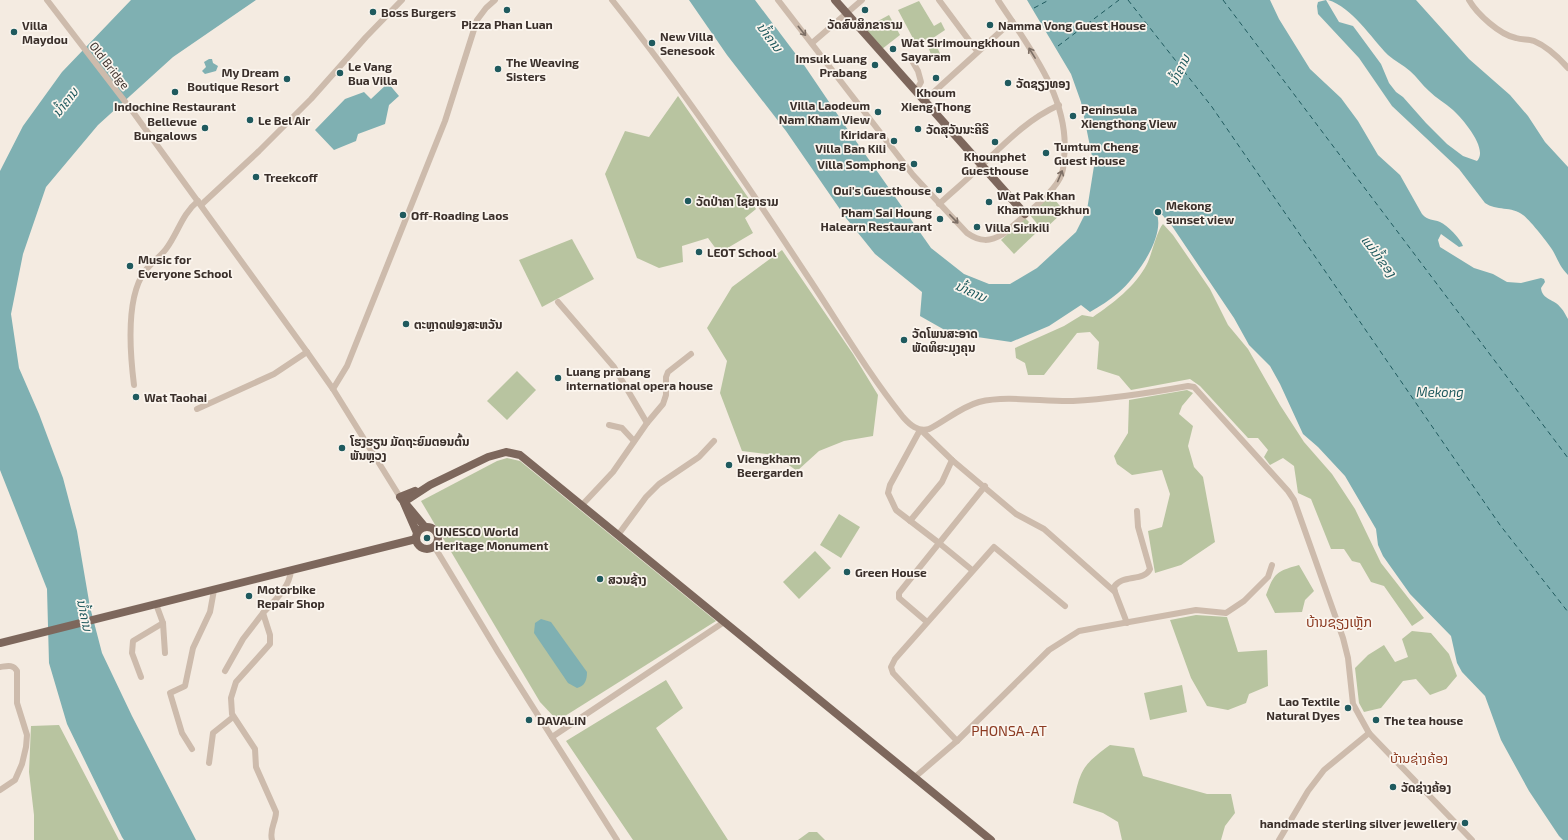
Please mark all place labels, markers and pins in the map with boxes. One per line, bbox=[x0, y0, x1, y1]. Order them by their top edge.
place label: Boss Burgers bbox=[381, 5, 456, 19]
marker: Pizza Phan Luan bbox=[502, 5, 512, 15]
marker: ວັດສົບສິກຂາຣາມ bbox=[860, 5, 870, 15]
marker: Boss Burgers bbox=[368, 7, 378, 17]
place label: Pizza Phan Luan bbox=[461, 17, 553, 31]
place label: ວັດສົບສິກຂາຣາມ bbox=[827, 17, 903, 31]
place label: Villa Maydou bbox=[22, 18, 68, 47]
place label: Namma Vong Guest House bbox=[998, 18, 1146, 32]
marker: Namma Vong Guest House bbox=[985, 20, 995, 30]
marker: Villa Maydou bbox=[9, 27, 19, 37]
place label: New Villa Senesook bbox=[660, 29, 715, 57]
place label: Wat Sirimoungkhoun Sayaram bbox=[901, 35, 1020, 64]
marker: New Villa Senesook bbox=[647, 38, 657, 48]
marker: Wat Sirimoungkhoun Sayaram bbox=[888, 44, 898, 54]
place label: Imsuk Luang Prabang bbox=[796, 51, 867, 79]
place label: The Weaving Sisters bbox=[506, 55, 579, 83]
place label: Le Vang Bua Villa bbox=[348, 59, 398, 87]
marker: Imsuk Luang Prabang bbox=[870, 60, 880, 70]
marker: The Weaving Sisters bbox=[493, 64, 503, 74]
place label: My Dream Boutique Resort bbox=[187, 65, 279, 93]
marker: Le Vang Bua Villa bbox=[335, 68, 345, 78]
marker: Khoum Xieng Thong bbox=[931, 73, 941, 83]
marker: My Dream Boutique Resort bbox=[282, 74, 292, 84]
place label: ວັດຊຽງທອງ bbox=[1016, 76, 1070, 92]
marker: ວັດຊຽງທອງ bbox=[1003, 78, 1013, 88]
place label: Khoum Xieng Thong bbox=[901, 85, 971, 113]
marker: Indochine Restaurant bbox=[170, 87, 180, 97]
place label: Villa Laodeum Nam Kham View bbox=[779, 98, 871, 126]
place label: Indochine Restaurant bbox=[114, 99, 236, 113]
place label: Peninsula Xiengthong View bbox=[1081, 102, 1177, 130]
marker: Villa Laodeum Nam Kham View bbox=[873, 107, 883, 117]
marker: Peninsula Xiengthong View bbox=[1068, 111, 1078, 121]
place label: Le Bel Air bbox=[258, 113, 310, 127]
place label: Bellevue Bungalows bbox=[134, 114, 197, 142]
marker: Le Bel Air bbox=[245, 115, 255, 125]
place label: ວັດສຸວັນນະຄີຣີ bbox=[926, 122, 989, 138]
marker: Bellevue Bungalows bbox=[200, 123, 210, 133]
marker: ວັດສຸວັນນະຄີຣີ bbox=[913, 124, 923, 134]
place label: Kiridara Villa Ban Kili bbox=[815, 127, 886, 155]
marker: Kiridara Villa Ban Kili bbox=[889, 136, 899, 146]
marker: Khounphet Guesthouse bbox=[990, 137, 1000, 147]
place label: Tumtum Cheng Guest House bbox=[1054, 139, 1138, 167]
marker: Tumtum Cheng Guest House bbox=[1041, 148, 1051, 158]
place label: Khounphet Guesthouse bbox=[961, 149, 1029, 177]
place label: Villa Somphong bbox=[817, 157, 906, 171]
marker: Villa Somphong bbox=[909, 159, 919, 169]
place label: Treekcoff bbox=[264, 170, 318, 184]
marker: Treekcoff bbox=[251, 172, 261, 182]
place label: Oui's Guesthouse bbox=[833, 183, 931, 197]
marker: Oui's Guesthouse bbox=[934, 185, 944, 195]
place label: Wat Pak Khan Khammungkhun bbox=[997, 188, 1089, 216]
place label: ວັດປ່າຄາ ໄຊຍາຣາມ bbox=[696, 194, 778, 208]
marker: ວັດປ່າຄາ ໄຊຍາຣາມ bbox=[683, 196, 693, 206]
marker: Wat Pak Khan Khammungkhun bbox=[984, 197, 994, 207]
place label: Mekong sunset view bbox=[1166, 198, 1235, 226]
place label: Pham Sai Houng Halearn Restaurant bbox=[821, 205, 932, 233]
marker: Mekong sunset view bbox=[1153, 207, 1163, 217]
place label: Off-Roading Laos bbox=[411, 208, 509, 222]
marker: Off-Roading Laos bbox=[398, 210, 408, 220]
marker: Pham Sai Houng Halearn Restaurant bbox=[935, 214, 945, 224]
place label: Villa Sirikili bbox=[985, 220, 1049, 234]
marker: Villa Sirikili bbox=[972, 222, 982, 232]
place label: LEOT School bbox=[707, 245, 776, 259]
marker: LEOT School bbox=[694, 247, 704, 257]
place label: Music for Everyone School bbox=[138, 252, 232, 281]
marker: Music for Everyone School bbox=[125, 261, 135, 271]
place label: ຕະຫຼາດຟອງສະຫວັນ bbox=[414, 317, 502, 332]
marker: ຕະຫຼາດຟອງສະຫວັນ bbox=[401, 319, 411, 329]
place label: ວັດໂພນສະອາດ ພັດທິຍະມຸງຄຸນ bbox=[912, 326, 978, 356]
marker: ວັດໂພນສະອາດ ພັດທິຍະມຸງຄຸນ bbox=[899, 335, 909, 345]
place label: Luang prabang international opera house bbox=[566, 364, 713, 392]
marker: Luang prabang international opera house bbox=[553, 373, 563, 383]
place label: Wat Taohai bbox=[144, 390, 207, 404]
marker: Wat Taohai bbox=[131, 392, 141, 402]
place label: ໂຮງຮຽນ ມັດຖະຍົມຕອນຕົ້ນ ພັນຫຼວງ bbox=[349, 433, 469, 463]
marker: ໂຮງຮຽນ ມັດຖະຍົມຕອນຕົ້ນ ພັນຫຼວງ bbox=[337, 443, 347, 453]
place label: Viengkham Beergarden bbox=[737, 451, 803, 479]
marker: Viengkham Beergarden bbox=[724, 460, 734, 470]
place label: UNESCO World Heritage Monument bbox=[435, 524, 548, 552]
marker: UNESCO World Heritage Monument bbox=[422, 533, 432, 543]
place label: Green House bbox=[855, 565, 927, 579]
marker: Green House bbox=[842, 567, 852, 577]
place label: ສວນຊ້າງ bbox=[608, 572, 647, 586]
marker: ສວນຊ້າງ bbox=[595, 574, 605, 584]
place label: Motorbike Repair Shop bbox=[257, 582, 325, 610]
marker: Motorbike Repair Shop bbox=[244, 591, 254, 601]
place label: Lao Textile Natural Dyes bbox=[1266, 694, 1340, 723]
marker: Lao Textile Natural Dyes bbox=[1343, 703, 1353, 713]
place label: DAVALIN bbox=[537, 713, 586, 727]
place label: The tea house bbox=[1384, 713, 1463, 727]
marker: DAVALIN bbox=[524, 715, 534, 725]
marker: The tea house bbox=[1371, 715, 1381, 725]
place label: ວັດຊ່າງຄ້ອງ bbox=[1401, 780, 1451, 794]
marker: ວັດຊ່າງຄ້ອງ bbox=[1388, 782, 1398, 792]
place label: handmade sterling silver jewellery bbox=[1260, 816, 1457, 831]
marker: handmade sterling silver jewellery bbox=[1460, 818, 1470, 828]

